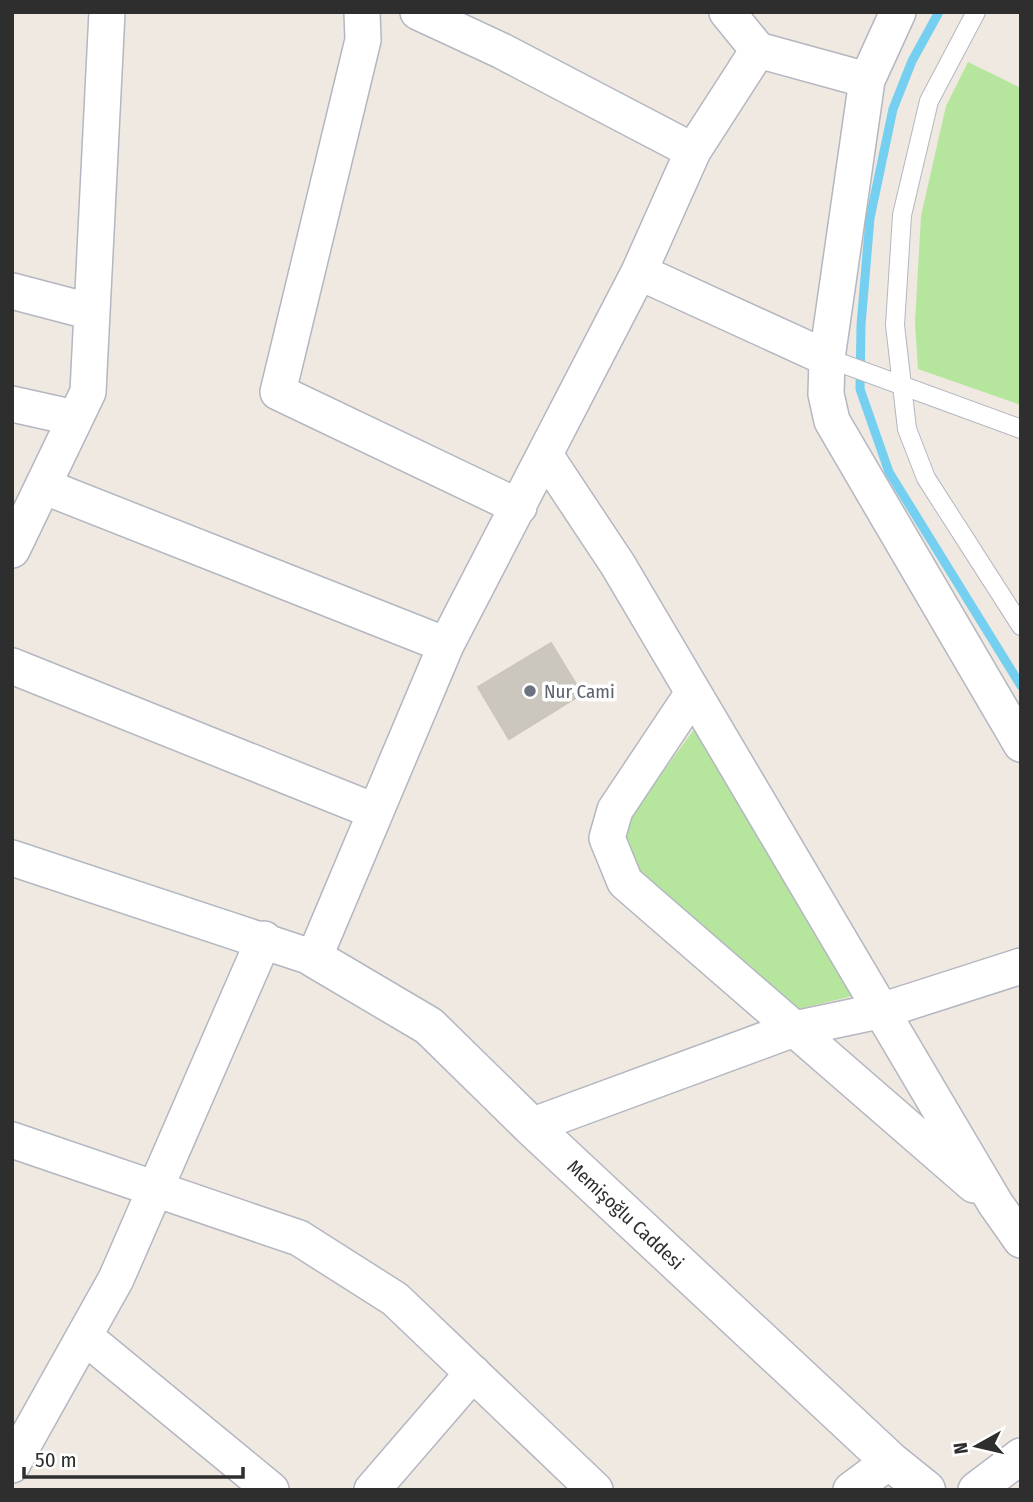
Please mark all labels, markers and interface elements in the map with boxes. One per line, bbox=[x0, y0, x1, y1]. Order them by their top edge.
place label: Nur Cami bbox=[544, 680, 615, 703]
marker: Nur Cami bbox=[522, 683, 538, 699]
street label: Memişoğlu Caddesi bbox=[563, 1155, 688, 1274]
north arrow bbox=[942, 1411, 1012, 1481]
scale bar bbox=[24, 1436, 243, 1480]
text: N bbox=[948, 1441, 973, 1456]
text: 50 m bbox=[35, 1447, 77, 1473]

